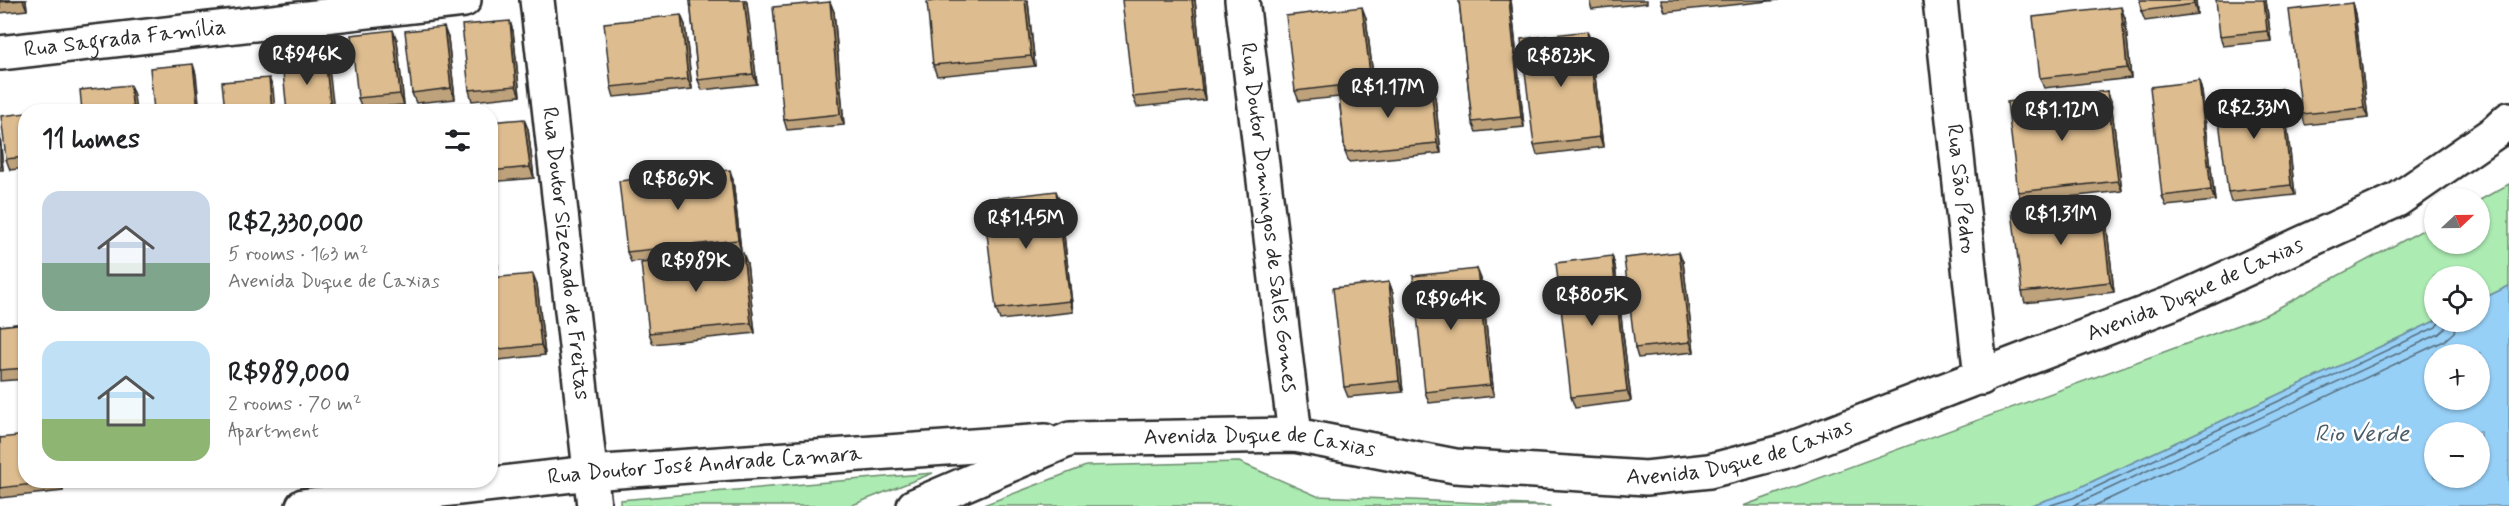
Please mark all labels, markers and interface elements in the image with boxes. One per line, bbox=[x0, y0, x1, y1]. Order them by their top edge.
street label: Rua Sagrada Família bbox=[23, 13, 228, 64]
pin: R$946K bbox=[258, 35, 356, 86]
pin: R$823K bbox=[1512, 37, 1610, 88]
text: R$946K bbox=[273, 41, 341, 68]
street label: Rua Doutor Domingos de Sales Gomes bbox=[1233, 41, 1304, 394]
text: R$823K bbox=[1527, 43, 1595, 70]
pin: R$1.17M bbox=[1333, 68, 1443, 119]
text: R$1.17M bbox=[1351, 74, 1425, 101]
pin: R$2.33M bbox=[2199, 89, 2309, 140]
pin: R$1.12M bbox=[2007, 91, 2117, 142]
text: R$2.33M bbox=[2218, 95, 2290, 122]
text: R$1.12M bbox=[2025, 97, 2099, 124]
street label: Rua Doutor Sizenado de Freitas bbox=[535, 105, 596, 402]
text: 11 homes bbox=[42, 123, 140, 157]
street label: Rua São Pedro bbox=[1940, 123, 1981, 255]
icon: filters bbox=[441, 124, 474, 157]
pin: R$869K bbox=[629, 160, 727, 211]
text: R$869K bbox=[643, 166, 713, 193]
north arrow bbox=[2424, 188, 2490, 254]
map controls bbox=[2424, 188, 2490, 488]
pin: R$1.31M bbox=[2006, 195, 2116, 246]
pin: R$1.45M bbox=[971, 199, 1081, 250]
text: R$1.31M bbox=[2025, 201, 2097, 228]
text: R$1.45M bbox=[988, 205, 1064, 232]
text: R$2,330,000 bbox=[228, 207, 364, 241]
icon: home bbox=[90, 215, 162, 287]
street label: Avenida Duque de Caxias bbox=[2083, 231, 2308, 348]
text: 5 rooms · 163 m² bbox=[228, 241, 368, 268]
pin: R$989K bbox=[647, 242, 745, 293]
text: R$989K bbox=[662, 248, 730, 275]
button: locate bbox=[2424, 266, 2490, 332]
text: Avenida Duque de Caxias bbox=[228, 268, 440, 295]
pin: R$805K bbox=[1543, 276, 1641, 327]
pin: R$964K bbox=[1402, 280, 1500, 331]
text: R$805K bbox=[1556, 282, 1628, 309]
text: R$964K bbox=[1416, 286, 1486, 313]
button: + bbox=[2424, 344, 2490, 410]
text: R$989,000 bbox=[228, 357, 350, 391]
icon: home bbox=[90, 365, 162, 437]
text: 2 rooms · 70 m² bbox=[228, 391, 362, 418]
street label: Avenida Duque de Caxias bbox=[1625, 412, 1857, 492]
text: Apartment bbox=[228, 418, 319, 445]
water label: Rio Verde bbox=[2315, 419, 2411, 450]
street label: Avenida Duque de Caxias bbox=[1143, 421, 1378, 464]
button: − bbox=[2424, 422, 2490, 488]
street label: Rua Doutor José Andrade Camara bbox=[546, 440, 864, 492]

